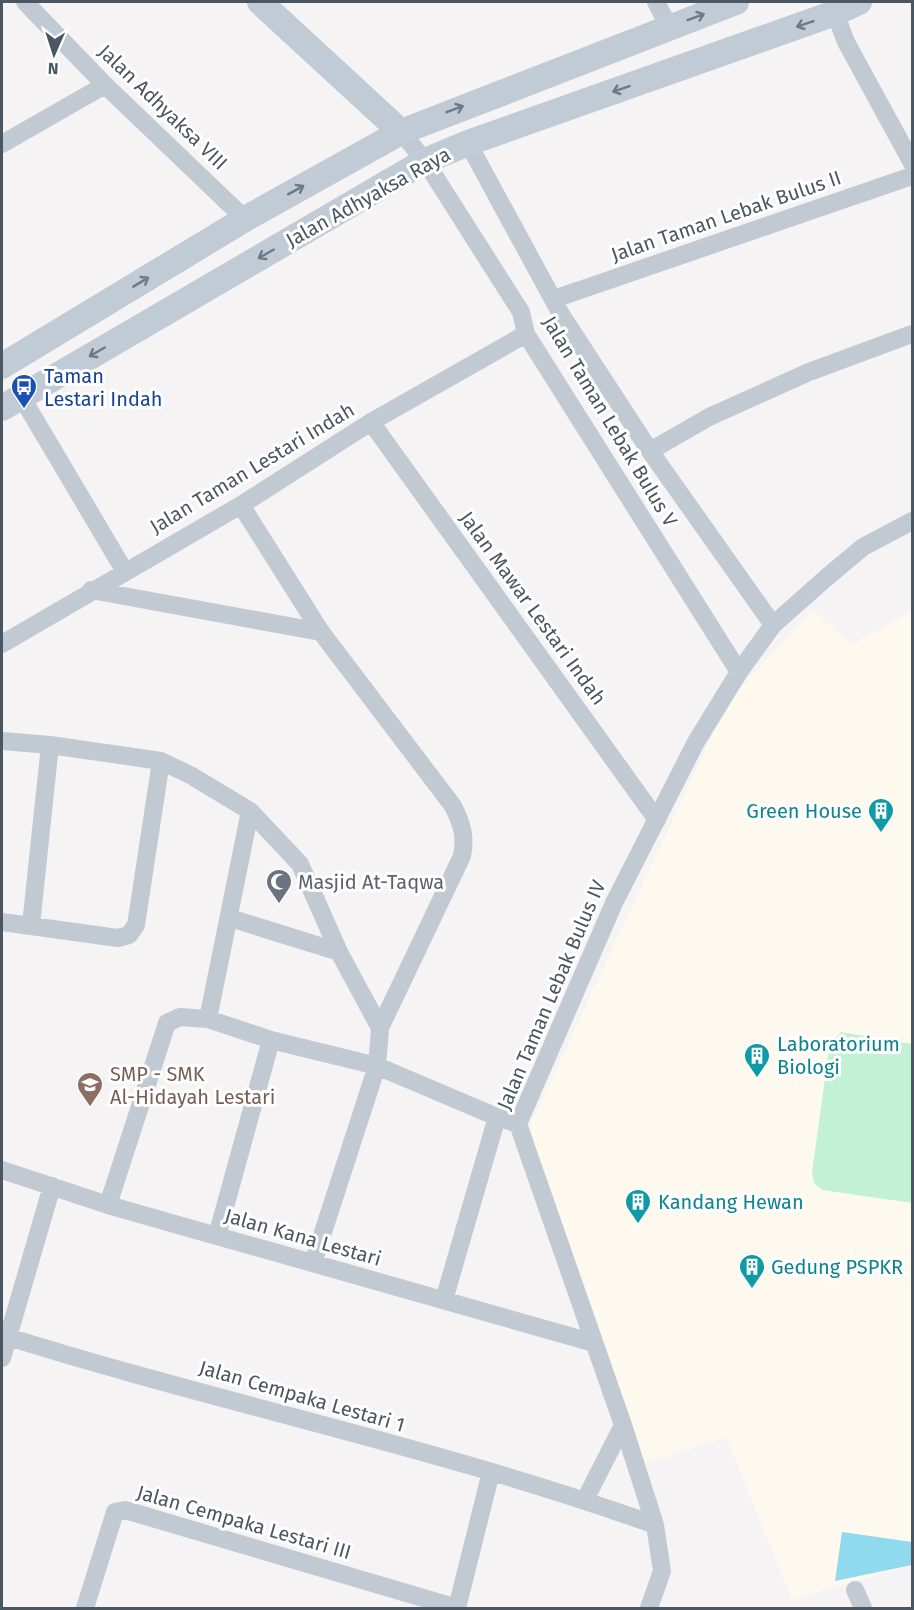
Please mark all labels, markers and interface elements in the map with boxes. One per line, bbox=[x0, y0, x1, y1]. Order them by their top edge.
one-way arrow bbox=[687, 11, 705, 22]
one-way arrow bbox=[796, 19, 815, 30]
north arrow bbox=[24, 24, 84, 84]
street label: Jalan Adhyaksa VIII bbox=[93, 39, 233, 175]
text: N bbox=[47, 59, 59, 78]
one-way arrow bbox=[612, 84, 631, 95]
one-way arrow bbox=[445, 103, 464, 114]
street label: Jalan Adhyaksa Raya bbox=[282, 142, 454, 252]
street label: Jalan Taman Lebak Bulus II bbox=[608, 165, 844, 267]
one-way arrow bbox=[287, 184, 304, 196]
one-way arrow bbox=[258, 248, 275, 260]
one-way arrow bbox=[132, 275, 149, 287]
street label: Jalan Taman Lebak Bulus V bbox=[538, 311, 682, 531]
one-way arrow bbox=[89, 346, 106, 358]
place label: Taman Lestari Indah bbox=[44, 364, 163, 411]
bus stop icon: Taman Lestari Indah bbox=[9, 372, 39, 410]
street label: Jalan Taman Lestari Indah bbox=[145, 397, 359, 539]
street label: Jalan Mawar Lestari Indah bbox=[455, 507, 611, 709]
building icon: Green House bbox=[866, 796, 896, 834]
place label: Green House bbox=[746, 799, 862, 823]
mosque icon: Masjid At-Taqwa bbox=[264, 867, 294, 905]
place label: Masjid At-Taqwa bbox=[298, 870, 444, 894]
street label: Jalan Taman Lebak Bulus IV bbox=[492, 877, 610, 1113]
place label: Laboratorium Biologi bbox=[777, 1032, 900, 1079]
building icon: Laboratorium Biologi bbox=[742, 1041, 772, 1079]
place label: SMP - SMK Al-Hidayah Lestari bbox=[110, 1062, 275, 1109]
school or university icon: SMP - SMK Al-Hidayah Lestari bbox=[75, 1070, 105, 1108]
building icon: Kandang Hewan bbox=[623, 1187, 653, 1225]
place label: Kandang Hewan bbox=[658, 1190, 804, 1214]
street label: Jalan Kana Lestari bbox=[222, 1203, 384, 1271]
building icon: Gedung PSPKR bbox=[737, 1252, 767, 1290]
place label: Gedung PSPKR bbox=[771, 1255, 903, 1279]
street label: Jalan Cempaka Lestari 1 bbox=[196, 1355, 408, 1437]
street label: Jalan Cempaka Lestari III bbox=[134, 1480, 354, 1564]

